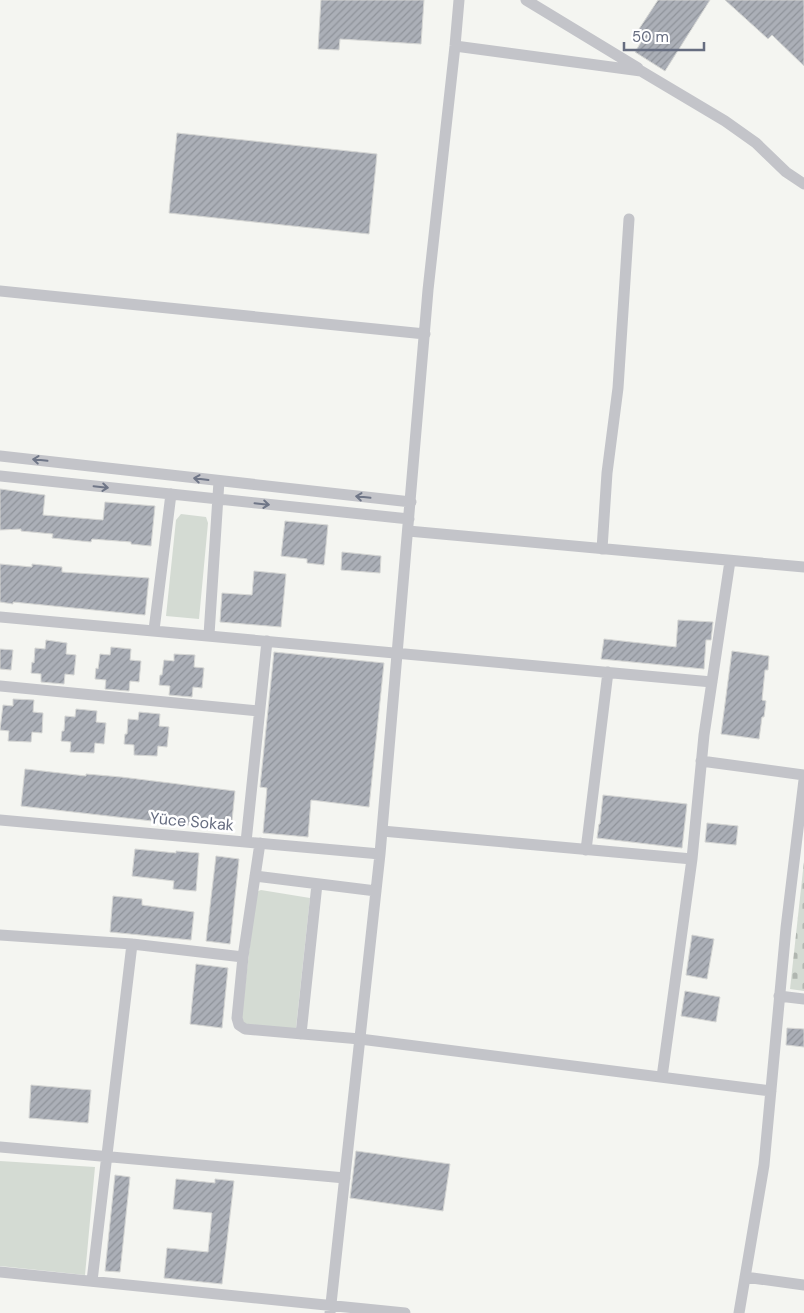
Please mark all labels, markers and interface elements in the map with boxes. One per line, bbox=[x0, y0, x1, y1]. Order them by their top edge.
scale bar bbox=[624, 20, 704, 52]
text: 50 m bbox=[632, 27, 669, 47]
one-way arrow bbox=[32, 455, 48, 465]
one-way arrow bbox=[194, 474, 210, 484]
one-way arrow bbox=[92, 482, 108, 492]
one-way arrow bbox=[355, 492, 371, 501]
one-way arrow bbox=[254, 499, 270, 509]
street label: Yüce Sokak bbox=[149, 807, 235, 836]

